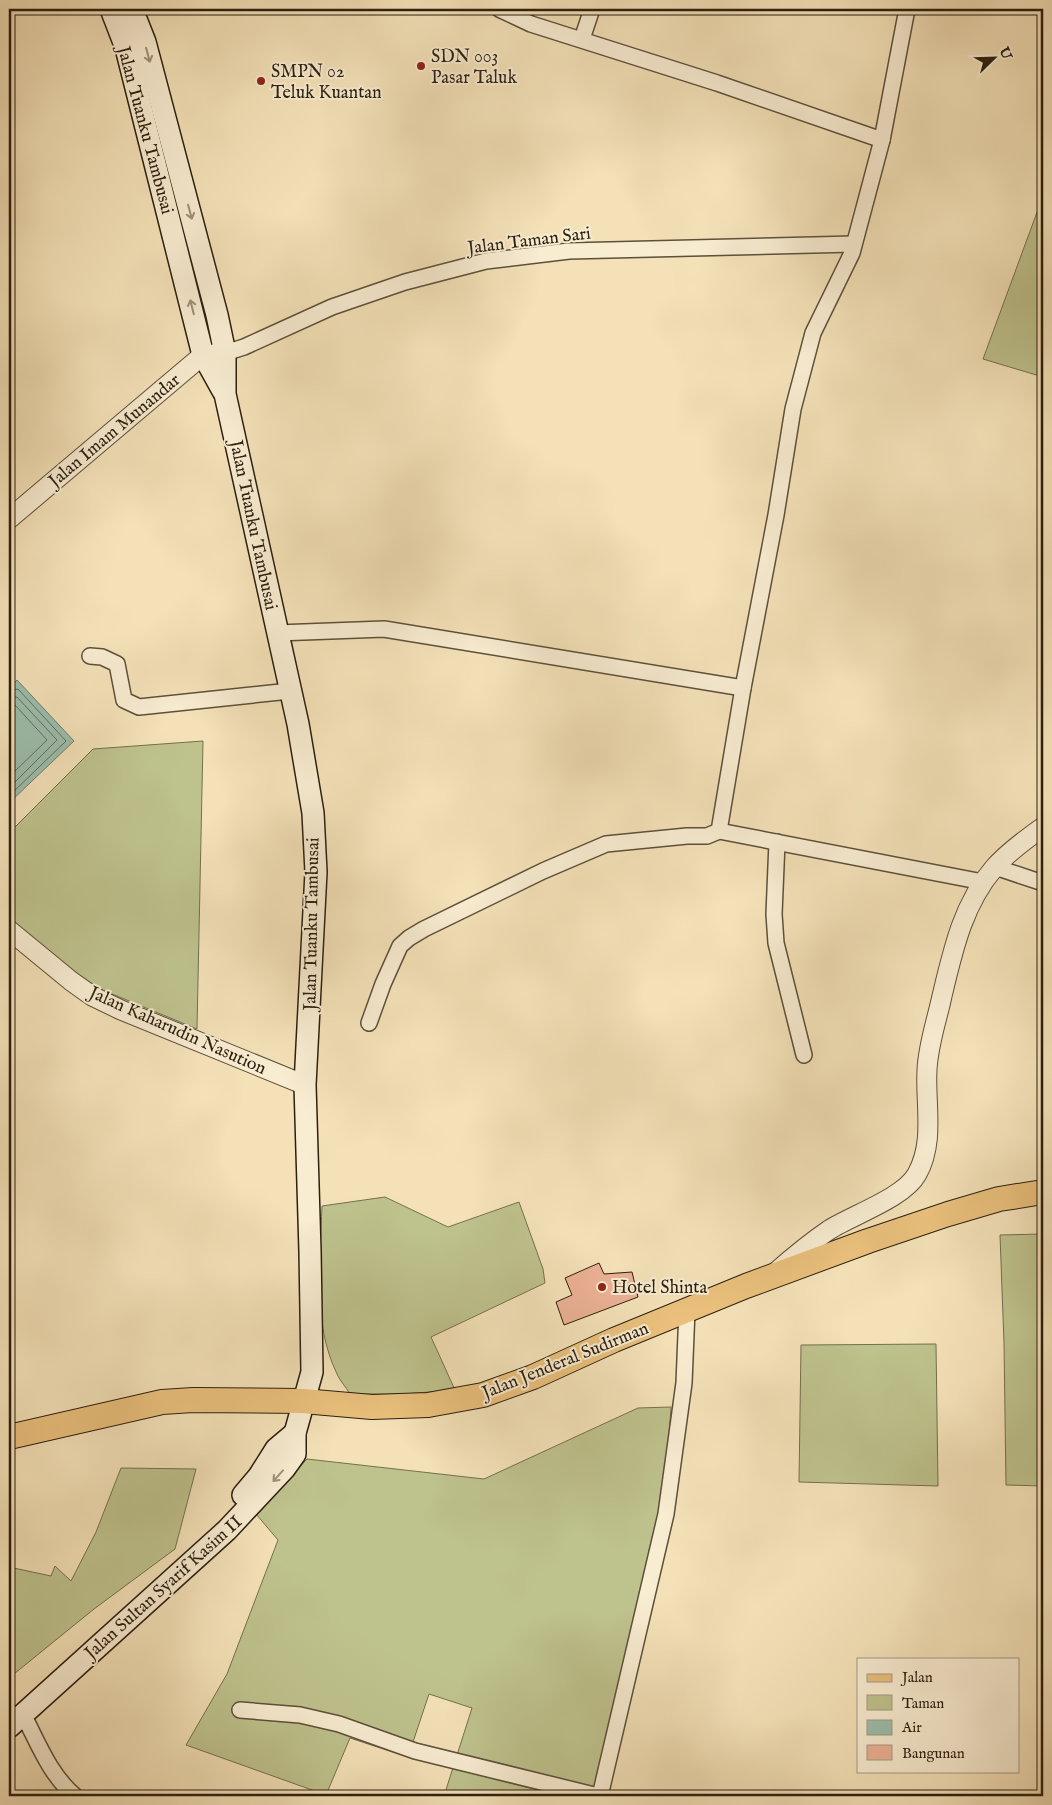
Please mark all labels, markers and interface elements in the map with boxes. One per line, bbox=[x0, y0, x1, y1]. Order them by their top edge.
north arrow bbox=[970, 32, 1020, 82]
street label: Jalan Tuanku Tambusai bbox=[111, 42, 178, 217]
text: U bbox=[994, 43, 1016, 63]
one-way arrow bbox=[144, 46, 153, 62]
place label: SDN 003 Pasar Taluk bbox=[431, 46, 517, 90]
marker: SDN 003 Pasar Taluk bbox=[415, 60, 427, 72]
place label: SMPN 02 Teluk Kuantan bbox=[271, 61, 382, 105]
marker: SMPN 02 Teluk Kuantan bbox=[255, 75, 267, 87]
one-way arrow bbox=[186, 203, 195, 219]
street label: Jalan Taman Sari bbox=[464, 222, 592, 261]
one-way arrow bbox=[187, 300, 196, 316]
street label: Jalan Imam Munandar bbox=[43, 369, 186, 494]
street label: Jalan Tuanku Tambusai bbox=[223, 436, 282, 613]
street label: Jalan Tuanku Tambusai bbox=[299, 837, 326, 1013]
street label: Jalan Kaharudin Nasution bbox=[83, 981, 270, 1081]
place label: Hotel Shinta bbox=[612, 1277, 708, 1300]
marker: Hotel Shinta bbox=[596, 1281, 608, 1293]
street label: Jalan Jenderal Sudirman bbox=[477, 1317, 653, 1406]
one-way arrow bbox=[272, 1470, 284, 1483]
street label: Jalan Sultan Syarif Kasim II bbox=[79, 1511, 248, 1666]
legend bbox=[857, 1658, 1020, 1772]
text: Jalan bbox=[900, 1668, 933, 1687]
text: Taman bbox=[902, 1694, 944, 1713]
text: Air bbox=[901, 1718, 922, 1737]
text: Bangunan bbox=[902, 1744, 965, 1763]

